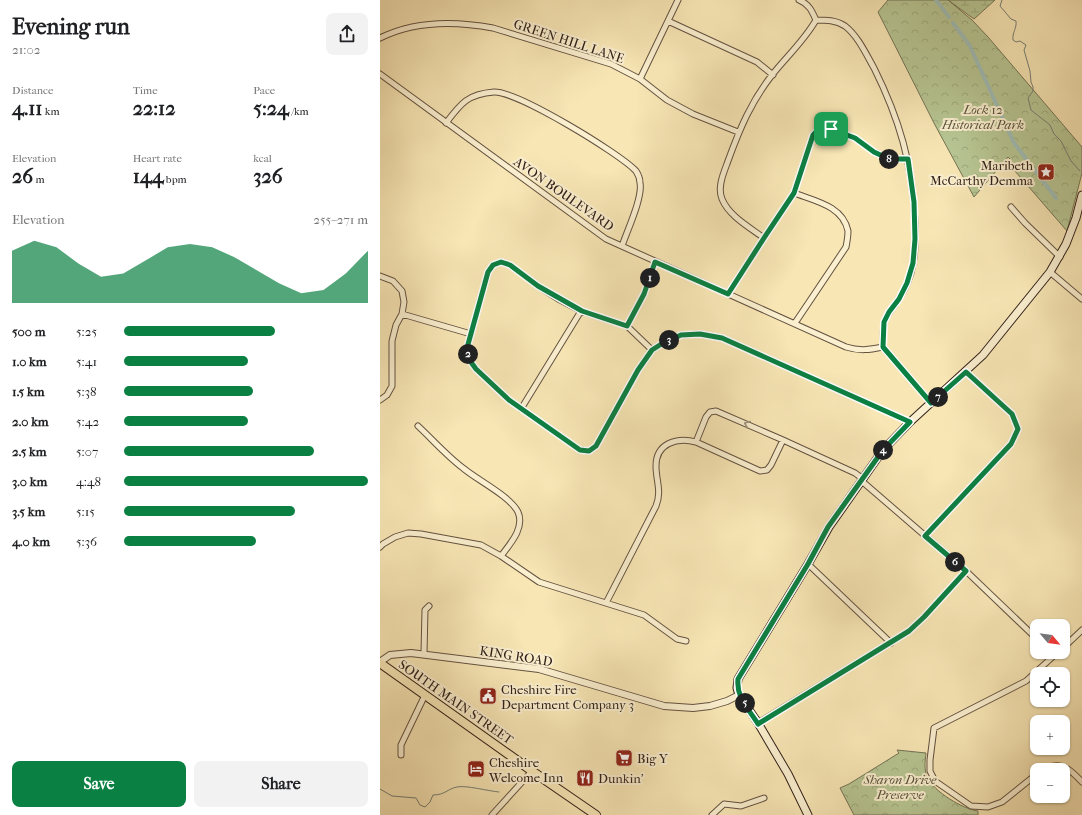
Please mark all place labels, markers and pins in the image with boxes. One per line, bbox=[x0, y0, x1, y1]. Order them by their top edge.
pin bbox=[814, 112, 848, 146]
pin: 8 bbox=[879, 149, 899, 169]
place label: Maribeth McCarthy Demma bbox=[930, 158, 1034, 188]
place icon: Maribeth McCarthy Demma bbox=[1036, 162, 1056, 182]
pin: 1 bbox=[640, 268, 660, 288]
pin: 3 bbox=[659, 330, 679, 350]
pin: 2 bbox=[458, 344, 478, 364]
pin: 7 bbox=[928, 387, 948, 407]
pin: 4 bbox=[873, 440, 893, 460]
pin: 6 bbox=[945, 552, 965, 572]
place label: Cheshire Fire Department Company 3 bbox=[501, 682, 634, 712]
public building icon: Cheshire Fire Department Company 3 bbox=[478, 686, 498, 706]
pin: 5 bbox=[735, 693, 755, 713]
supermarket icon: Big Y bbox=[614, 748, 634, 768]
place label: Big Y bbox=[637, 751, 669, 766]
place label: Cheshire Welcome Inn bbox=[488, 755, 564, 785]
hotel icon: Cheshire Welcome Inn bbox=[466, 759, 486, 779]
restaurant icon: Dunkin' bbox=[575, 768, 595, 788]
place label: Dunkin' bbox=[598, 771, 644, 786]

